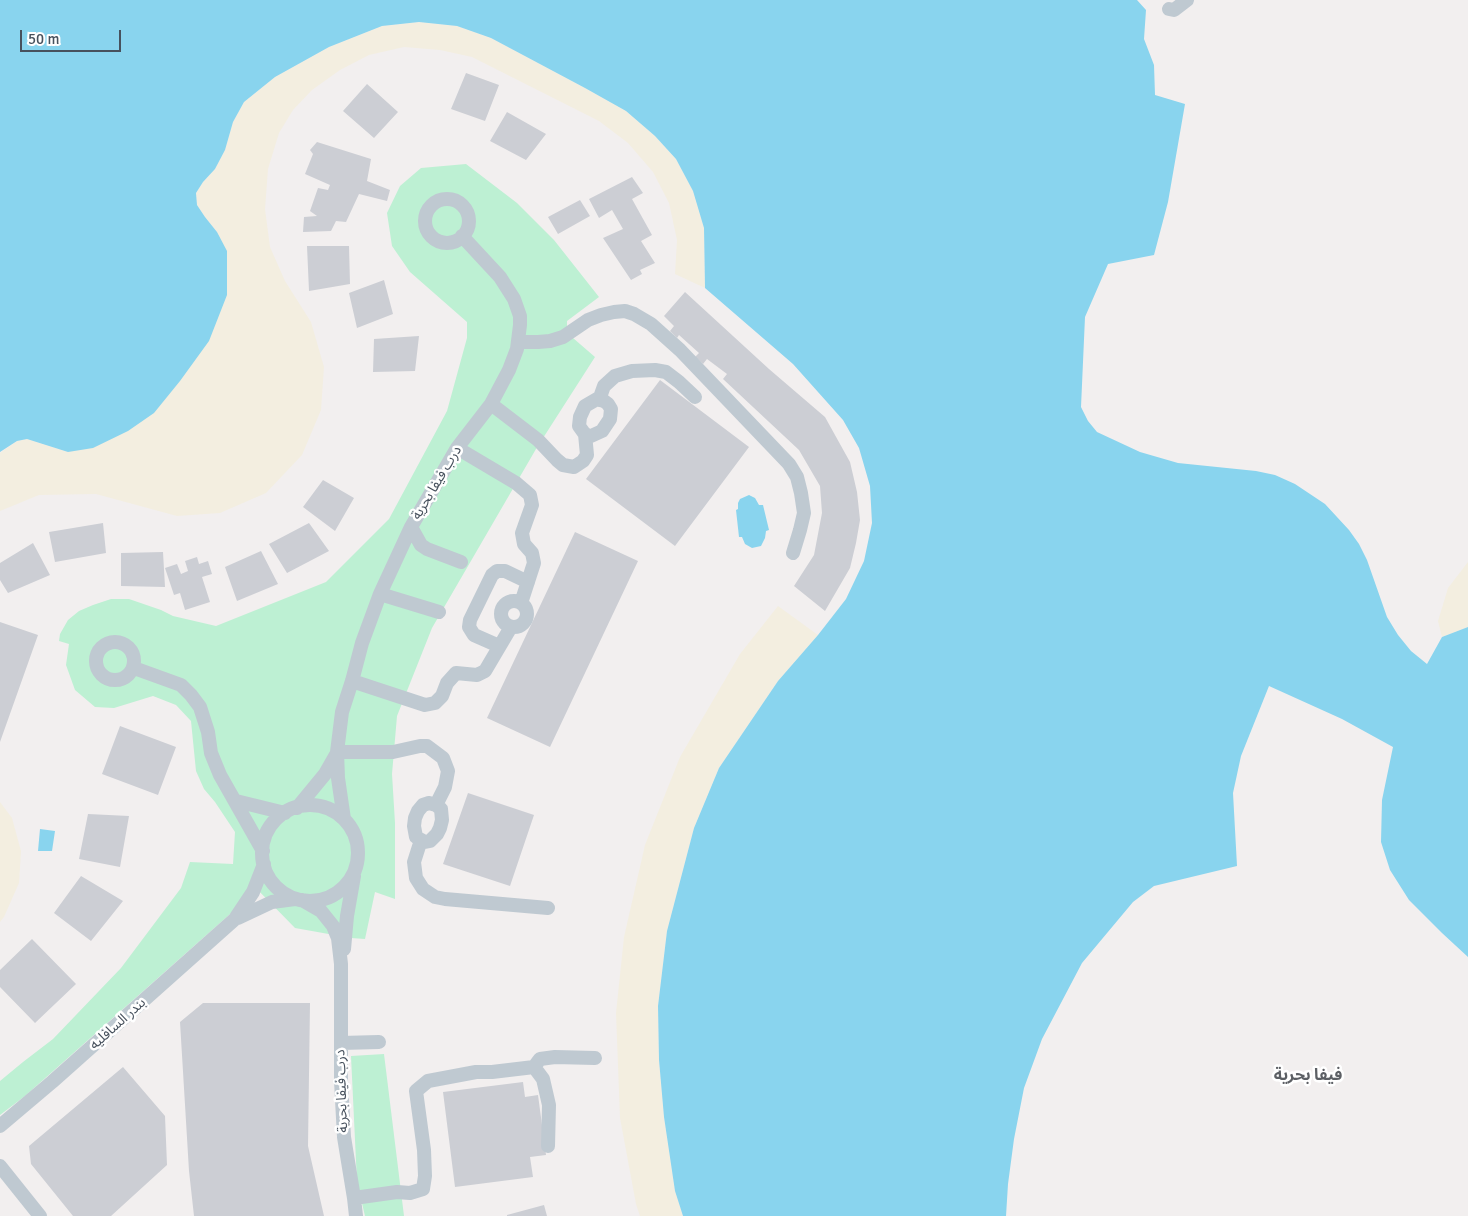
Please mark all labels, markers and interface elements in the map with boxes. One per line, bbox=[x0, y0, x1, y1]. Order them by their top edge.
scale bar bbox=[22, 20, 124, 52]
text: 50 m bbox=[28, 30, 59, 48]
street label: درب فيفا بحرية bbox=[408, 443, 466, 523]
street label: بندر السافليه bbox=[86, 994, 150, 1054]
street label: درب فيفا بحرية bbox=[332, 1049, 352, 1133]
district label: فيفا بحرية bbox=[1274, 1066, 1342, 1086]

